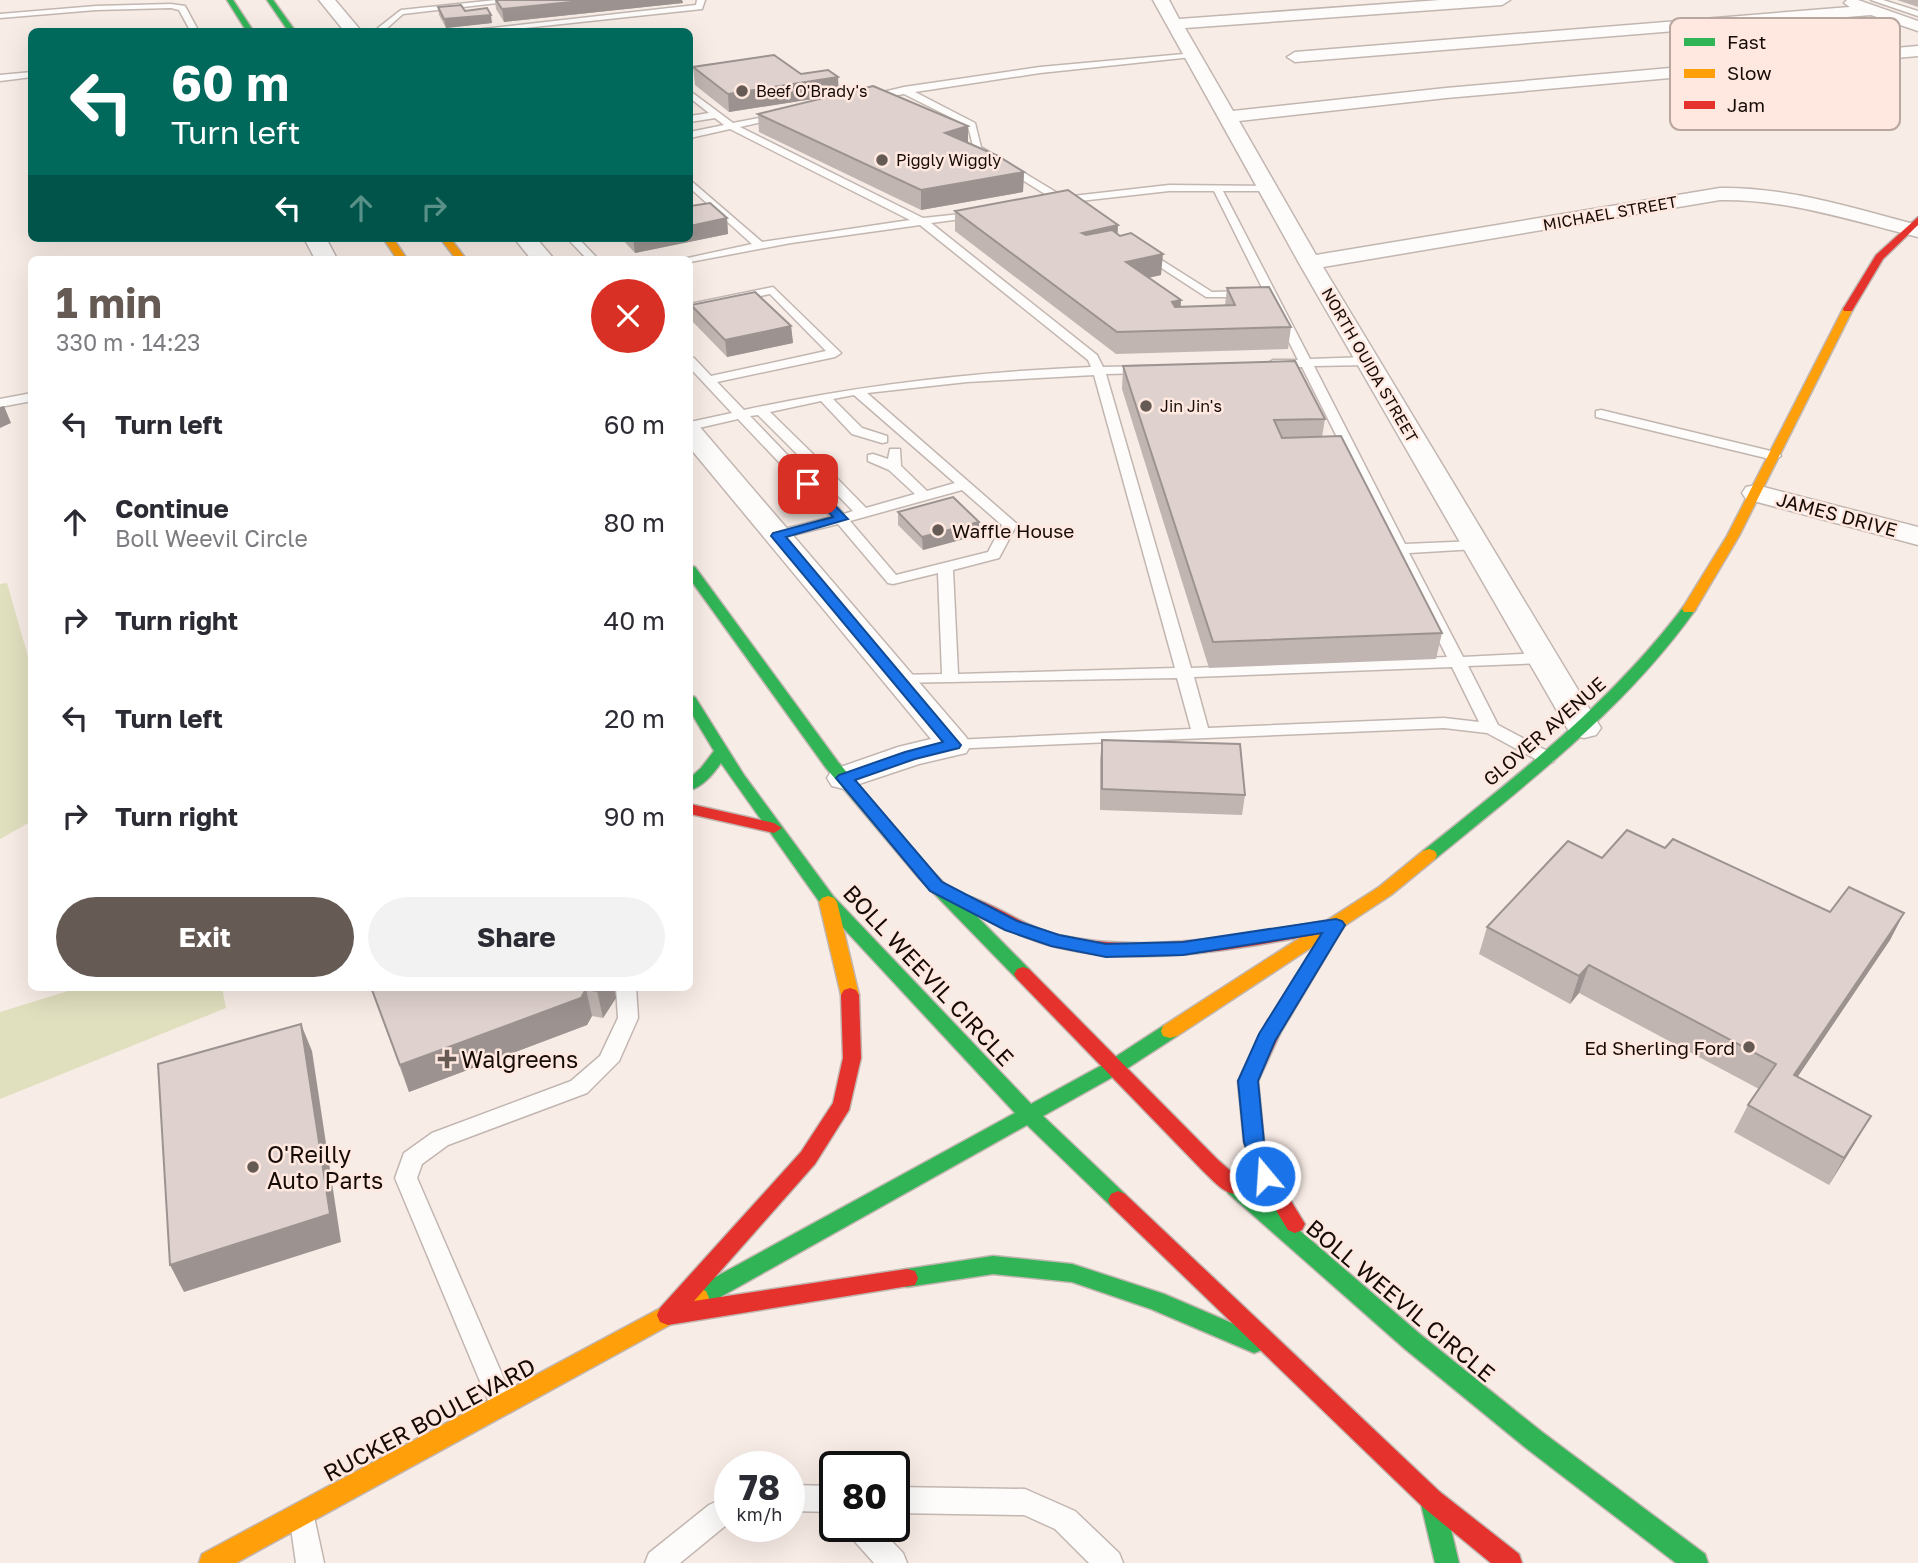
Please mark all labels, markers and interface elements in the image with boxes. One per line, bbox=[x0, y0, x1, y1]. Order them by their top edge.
legend bbox=[1670, 18, 1900, 130]
text: Fast bbox=[1727, 30, 1766, 53]
text: 60 m bbox=[171, 53, 289, 112]
icon: left bbox=[56, 56, 147, 147]
text: Slow bbox=[1727, 61, 1772, 84]
place label: Beef O'Brady's bbox=[756, 81, 868, 101]
marker: Beef O'Brady's bbox=[734, 83, 750, 99]
text: Jam bbox=[1727, 93, 1765, 116]
text: Turn left bbox=[171, 113, 300, 151]
place label: Piggly Wiggly bbox=[896, 150, 1001, 170]
marker: Piggly Wiggly bbox=[874, 152, 890, 168]
icon: left bbox=[269, 189, 307, 227]
icon: ahead bbox=[342, 189, 380, 227]
icon: right bbox=[415, 189, 453, 227]
street label: MICHAEL STREET bbox=[1541, 191, 1679, 235]
text: 1 min bbox=[56, 277, 162, 327]
button: close bbox=[591, 279, 665, 353]
street label: NORTH OUIDA STREET bbox=[1317, 284, 1423, 446]
text: 330 m · 14:23 bbox=[56, 328, 201, 356]
place label: Jin Jin's bbox=[1160, 396, 1222, 416]
marker: Jin Jin's bbox=[1138, 398, 1154, 414]
icon: left bbox=[56, 405, 94, 443]
text: Turn left bbox=[115, 409, 223, 440]
text: 60 m bbox=[604, 409, 665, 440]
pin bbox=[778, 454, 838, 514]
icon: arrive bbox=[789, 465, 827, 503]
street label: JAMES DRIVE bbox=[1774, 487, 1900, 541]
text: Continue bbox=[115, 493, 229, 524]
icon: ahead bbox=[56, 503, 94, 541]
text: 80 m bbox=[604, 507, 665, 538]
place label: Waffle House bbox=[952, 519, 1074, 542]
marker: Waffle House bbox=[930, 522, 946, 538]
text: Boll Weevil Circle bbox=[115, 524, 308, 552]
icon: right bbox=[56, 601, 94, 639]
text: Turn right bbox=[115, 605, 238, 636]
text: 40 m bbox=[604, 605, 665, 636]
street label: GLOVER AVENUE bbox=[1478, 672, 1610, 790]
icon: left bbox=[56, 699, 94, 737]
text: Turn left bbox=[115, 703, 223, 734]
text: 20 m bbox=[604, 703, 665, 734]
icon: right bbox=[56, 797, 94, 835]
text: Turn right bbox=[115, 801, 238, 832]
text: 90 m bbox=[604, 801, 665, 832]
street label: BOLL WEEVIL CIRCLE bbox=[838, 879, 1020, 1071]
button: Exit bbox=[56, 897, 354, 977]
button: Share bbox=[368, 897, 665, 977]
place label: Ed Sherling Ford bbox=[1584, 1036, 1735, 1059]
marker: Ed Sherling Ford bbox=[1741, 1039, 1757, 1055]
place label: Walgreens bbox=[461, 1045, 578, 1073]
marker: Walgreens bbox=[439, 1051, 455, 1067]
position arrow bbox=[1228, 1139, 1302, 1213]
place label: O'Reilly Auto Parts bbox=[267, 1140, 383, 1194]
marker: O'Reilly Auto Parts bbox=[245, 1159, 261, 1175]
street label: BOLL WEEVIL CIRCLE bbox=[1301, 1213, 1501, 1387]
street label: RUCKER BOULEVARD bbox=[318, 1351, 540, 1487]
speed limit sign: 80 bbox=[819, 1451, 910, 1542]
text: 78 bbox=[739, 1466, 780, 1508]
text: km/h bbox=[737, 1503, 782, 1525]

